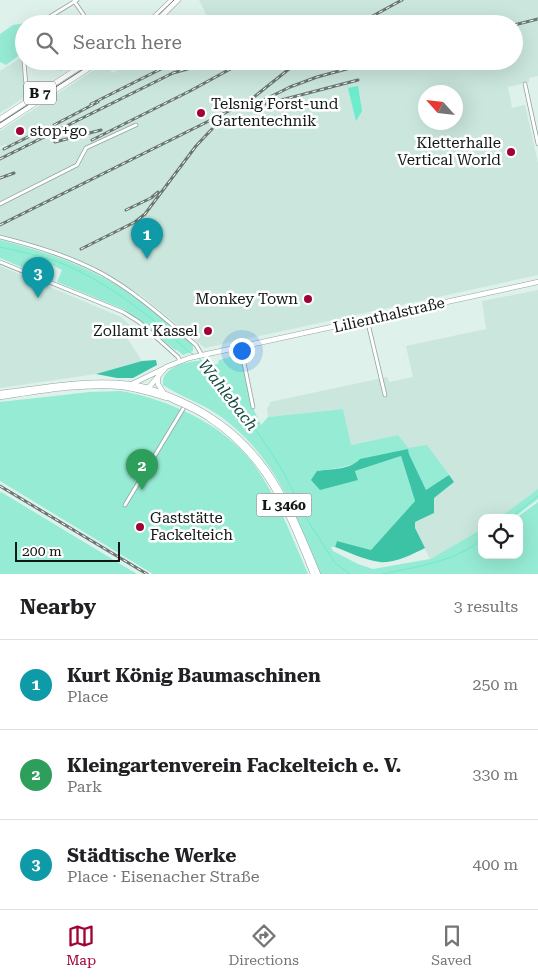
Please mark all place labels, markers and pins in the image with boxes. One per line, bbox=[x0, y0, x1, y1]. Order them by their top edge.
place label: Telsnig Forst-und Gartentechnik bbox=[211, 95, 339, 130]
marker: Telsnig Forst-und Gartentechnik bbox=[195, 107, 207, 119]
place label: stop+go bbox=[30, 122, 87, 140]
marker: stop+go bbox=[14, 125, 26, 137]
place label: Kletterhalle Vertical World bbox=[397, 134, 501, 169]
marker: Kletterhalle Vertical World bbox=[505, 146, 517, 158]
pin: 1 bbox=[131, 218, 163, 259]
pin: 3 bbox=[22, 257, 54, 298]
place label: Monkey Town bbox=[195, 290, 298, 308]
marker: Monkey Town bbox=[302, 293, 314, 305]
place label: Zollamt Kassel bbox=[93, 322, 198, 340]
marker: Zollamt Kassel bbox=[202, 325, 214, 337]
pin: 2 bbox=[126, 449, 158, 490]
place label: Gaststätte Fackelteich bbox=[150, 509, 233, 544]
marker: Gaststätte Fackelteich bbox=[134, 521, 146, 533]

